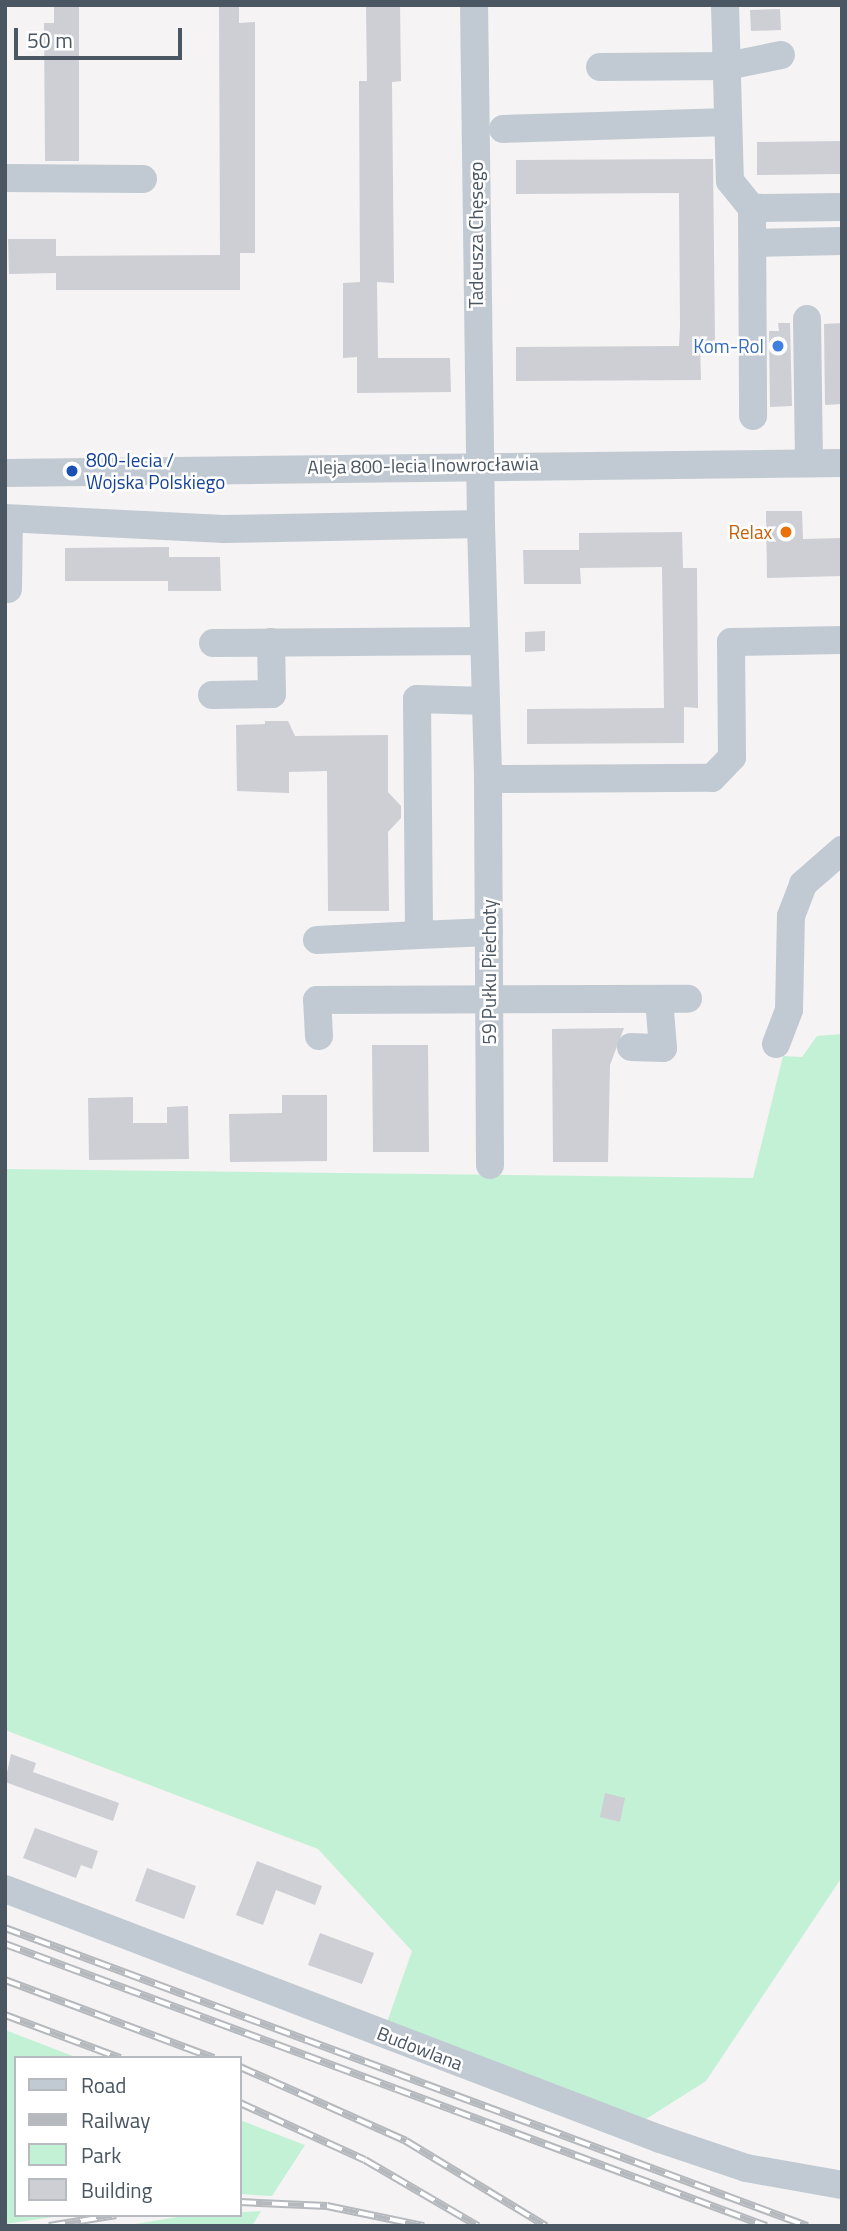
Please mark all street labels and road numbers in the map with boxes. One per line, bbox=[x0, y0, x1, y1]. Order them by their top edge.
street label: Tadeusza Chęsego bbox=[465, 161, 487, 309]
street label: Aleja 800-lecia Inowrocławia bbox=[307, 452, 539, 478]
street label: 59 Pułku Piechoty bbox=[478, 899, 500, 1045]
street label: Budowlana bbox=[374, 2021, 466, 2075]

